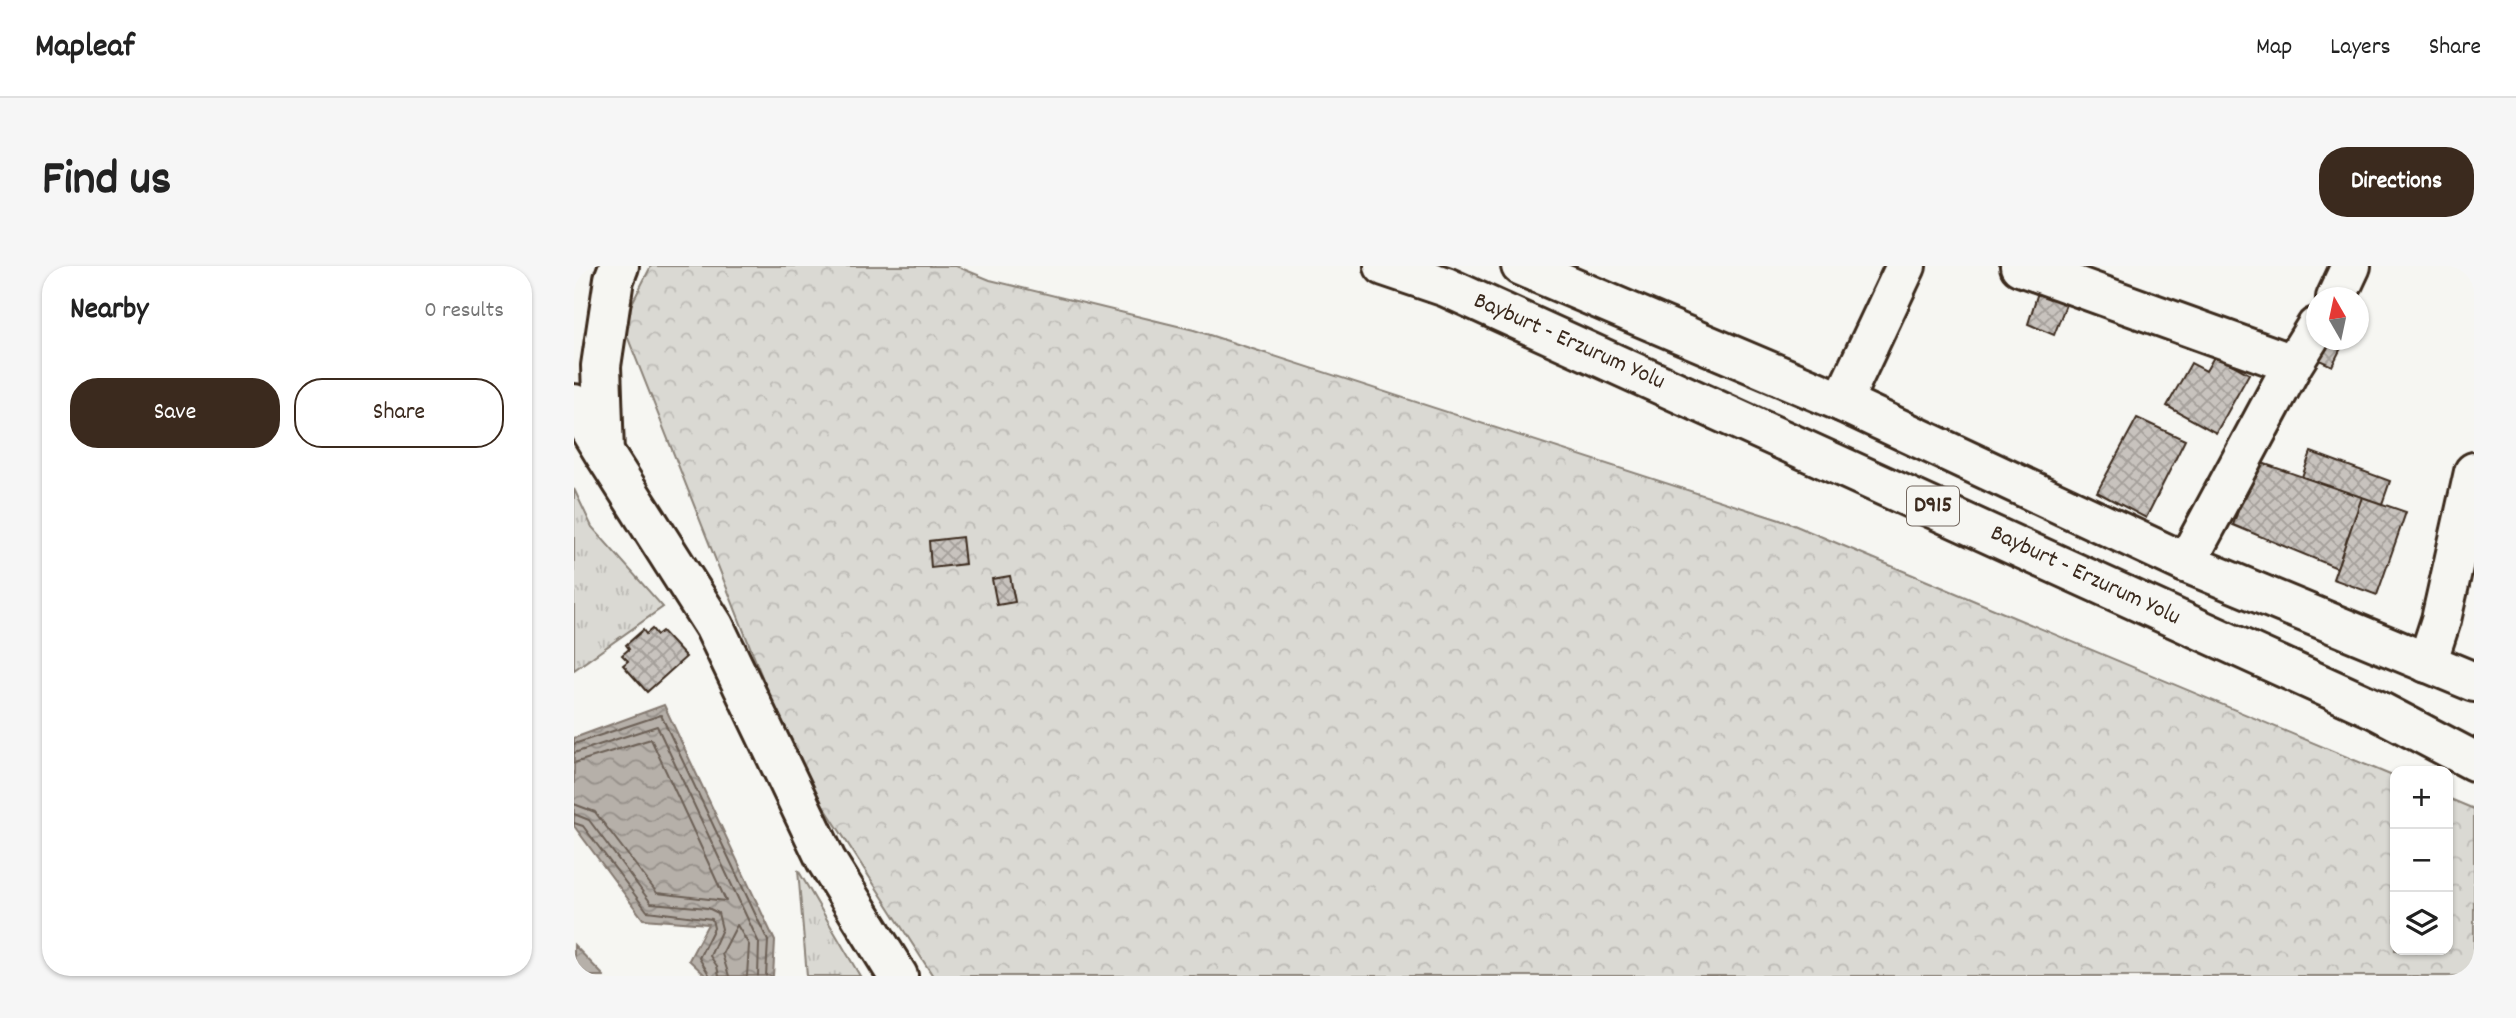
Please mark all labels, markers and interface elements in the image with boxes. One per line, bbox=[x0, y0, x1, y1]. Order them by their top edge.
text: Mapleaf bbox=[35, 25, 135, 72]
text: Map bbox=[2256, 31, 2292, 65]
text: Layers bbox=[2330, 31, 2391, 65]
text: Share bbox=[2429, 31, 2481, 65]
text: Find us bbox=[42, 147, 171, 217]
button: Directions bbox=[2319, 147, 2474, 217]
street label: Bayburt - Erzurum Yolu bbox=[1468, 285, 1670, 399]
north arrow bbox=[2306, 287, 2369, 350]
text: Nearby bbox=[70, 290, 148, 333]
text: 0 results bbox=[424, 295, 504, 328]
button: Save bbox=[70, 378, 280, 448]
button: Share bbox=[294, 378, 504, 448]
road number: D915 bbox=[1907, 486, 1959, 526]
street label: Bayburt - Erzurum Yolu bbox=[1984, 517, 2186, 635]
map controls bbox=[2390, 766, 2453, 955]
button: + bbox=[2390, 766, 2453, 829]
button: − bbox=[2390, 829, 2453, 892]
button: layers bbox=[2390, 892, 2453, 955]

